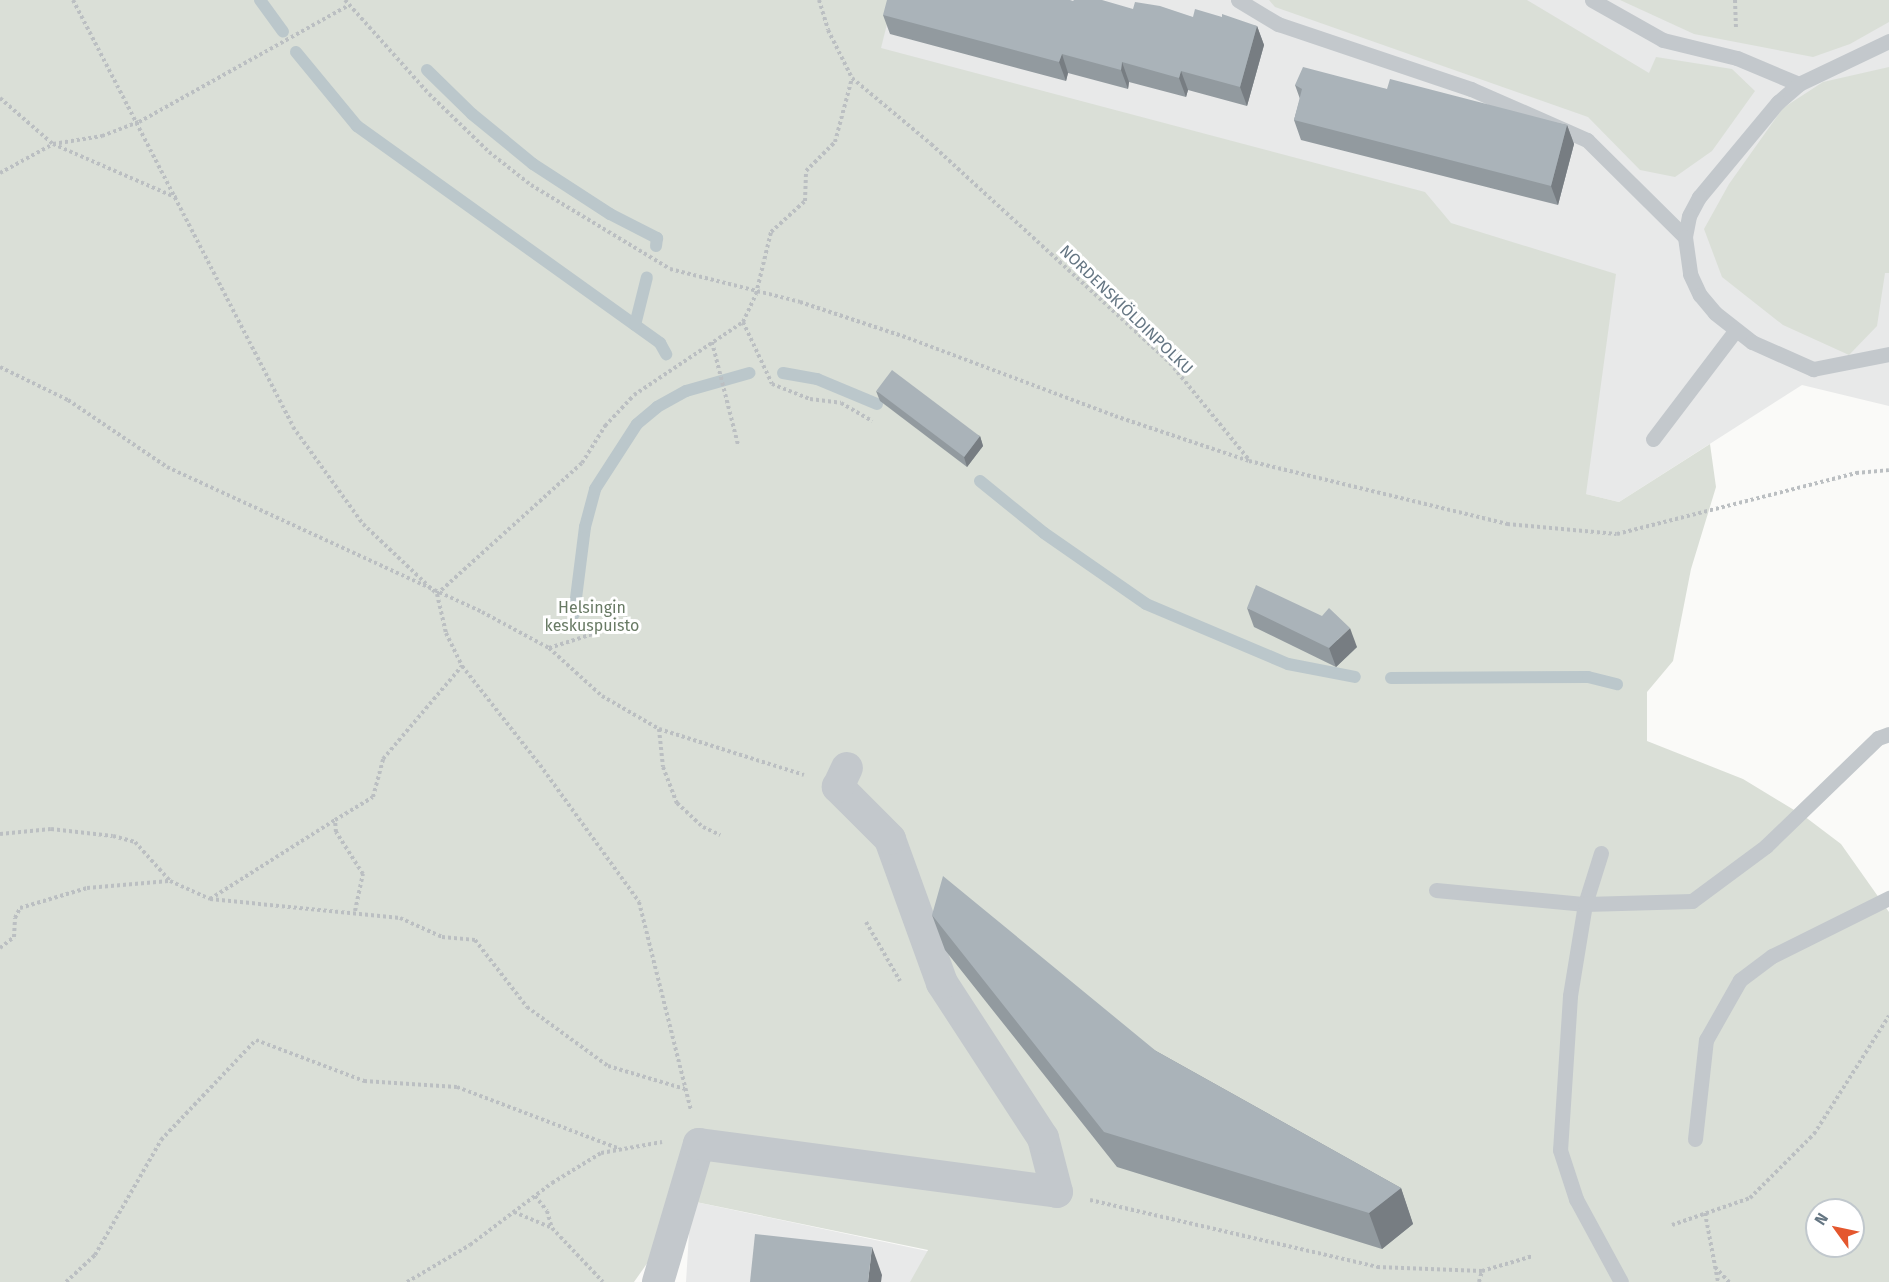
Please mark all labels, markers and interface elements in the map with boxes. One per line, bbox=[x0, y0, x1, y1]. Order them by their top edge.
street label: NORDENSKIÖLDINPOLKU bbox=[1055, 241, 1197, 379]
park label: Helsingin keskuspuisto bbox=[545, 598, 639, 636]
north arrow bbox=[1805, 1198, 1865, 1258]
text: N bbox=[1810, 1209, 1832, 1229]

